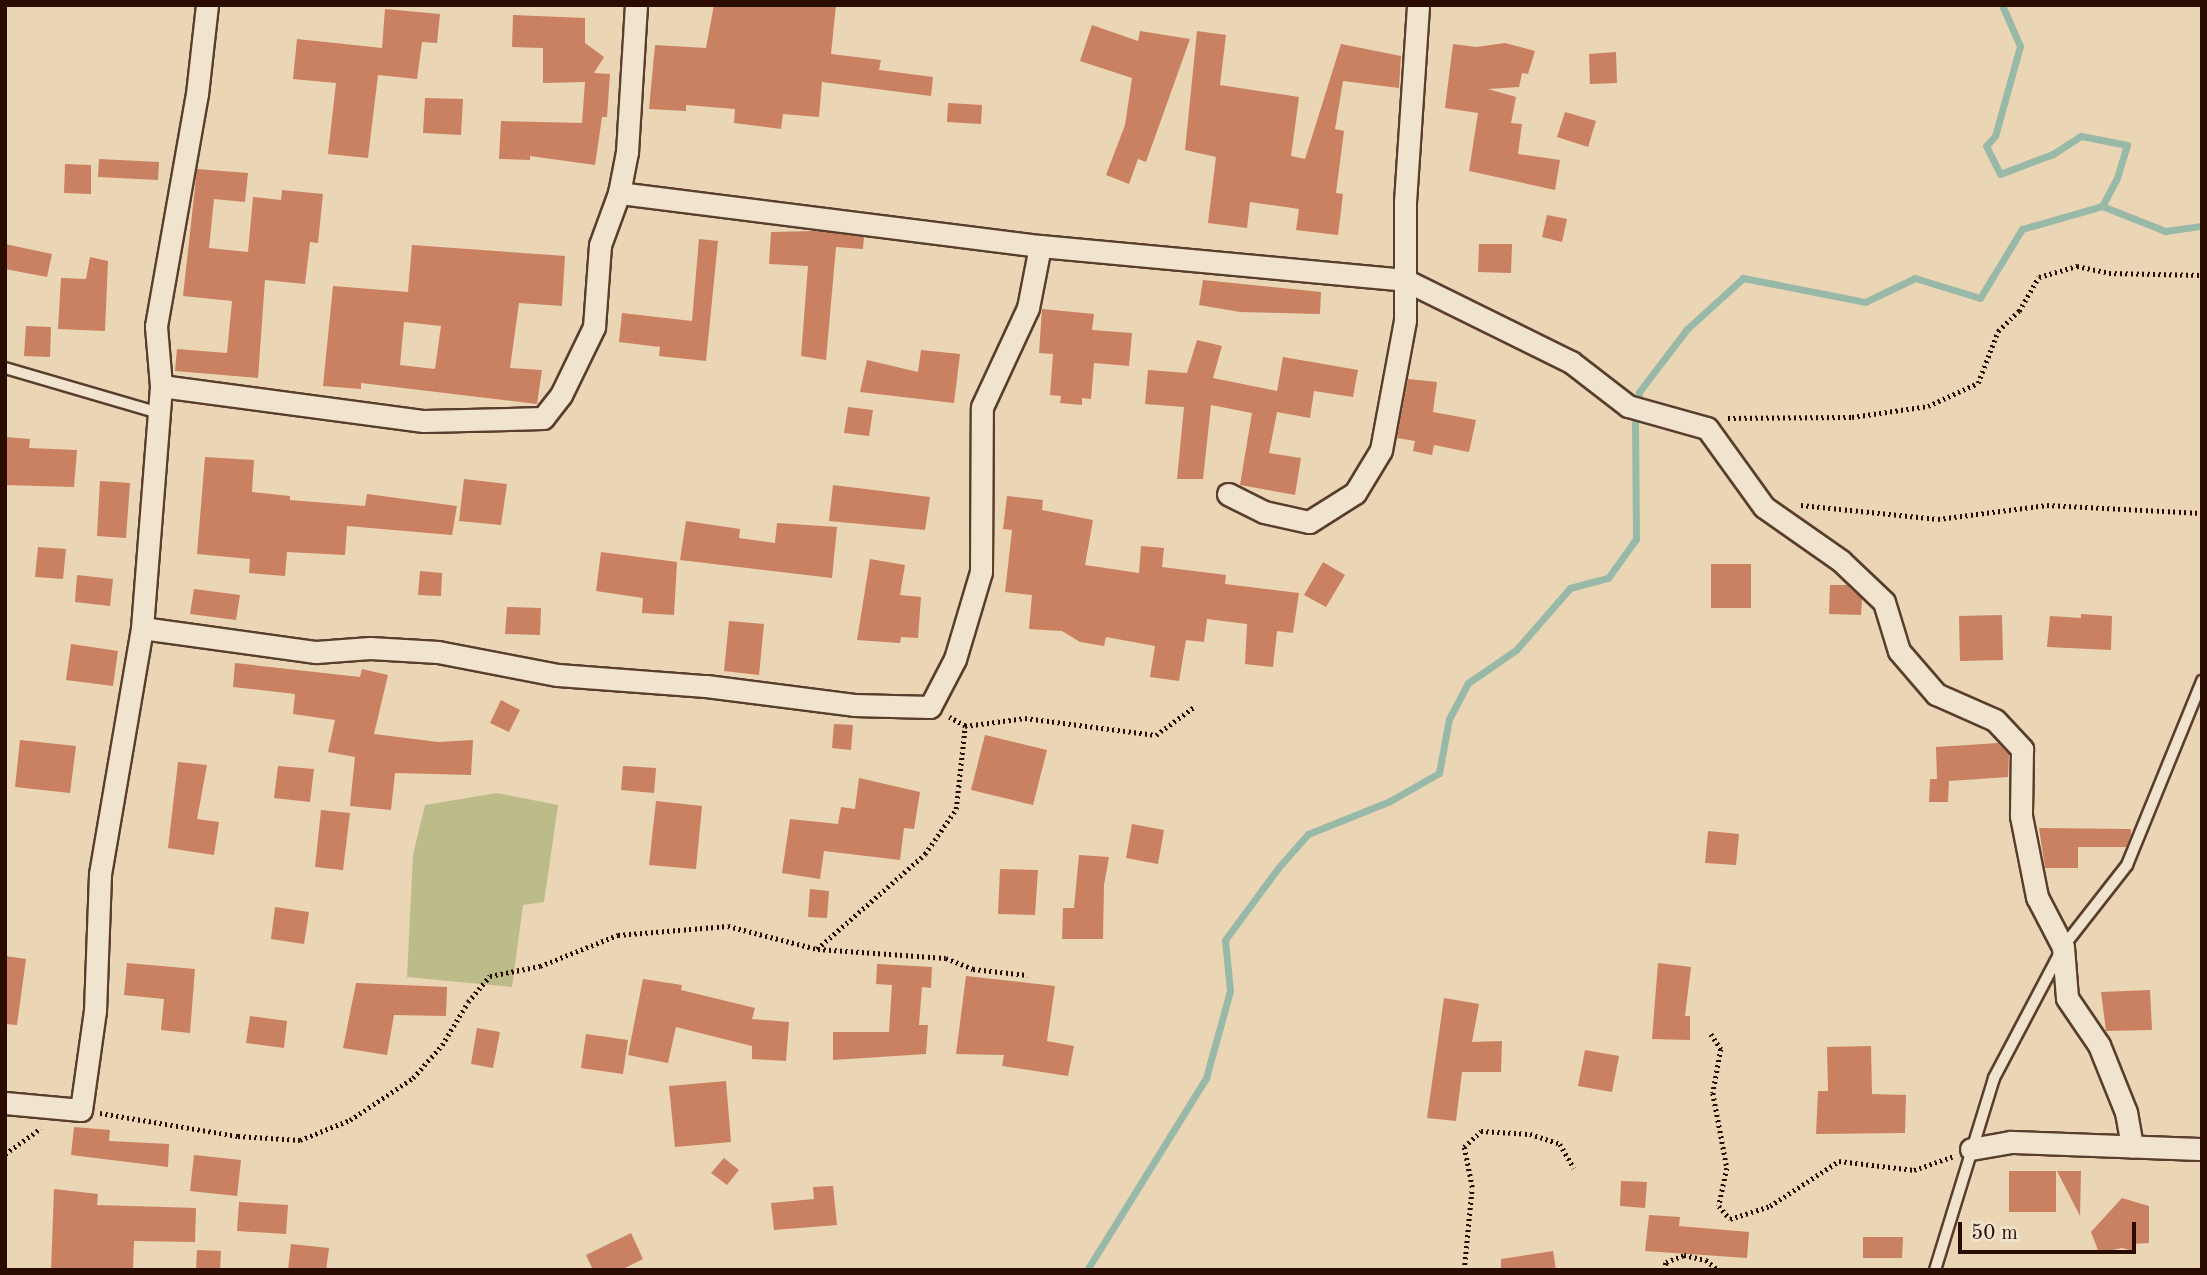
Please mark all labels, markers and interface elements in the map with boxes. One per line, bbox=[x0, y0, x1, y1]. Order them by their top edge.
scale bar bbox=[1962, 1208, 2140, 1252]
text: 50 m bbox=[1971, 1223, 2018, 1244]

